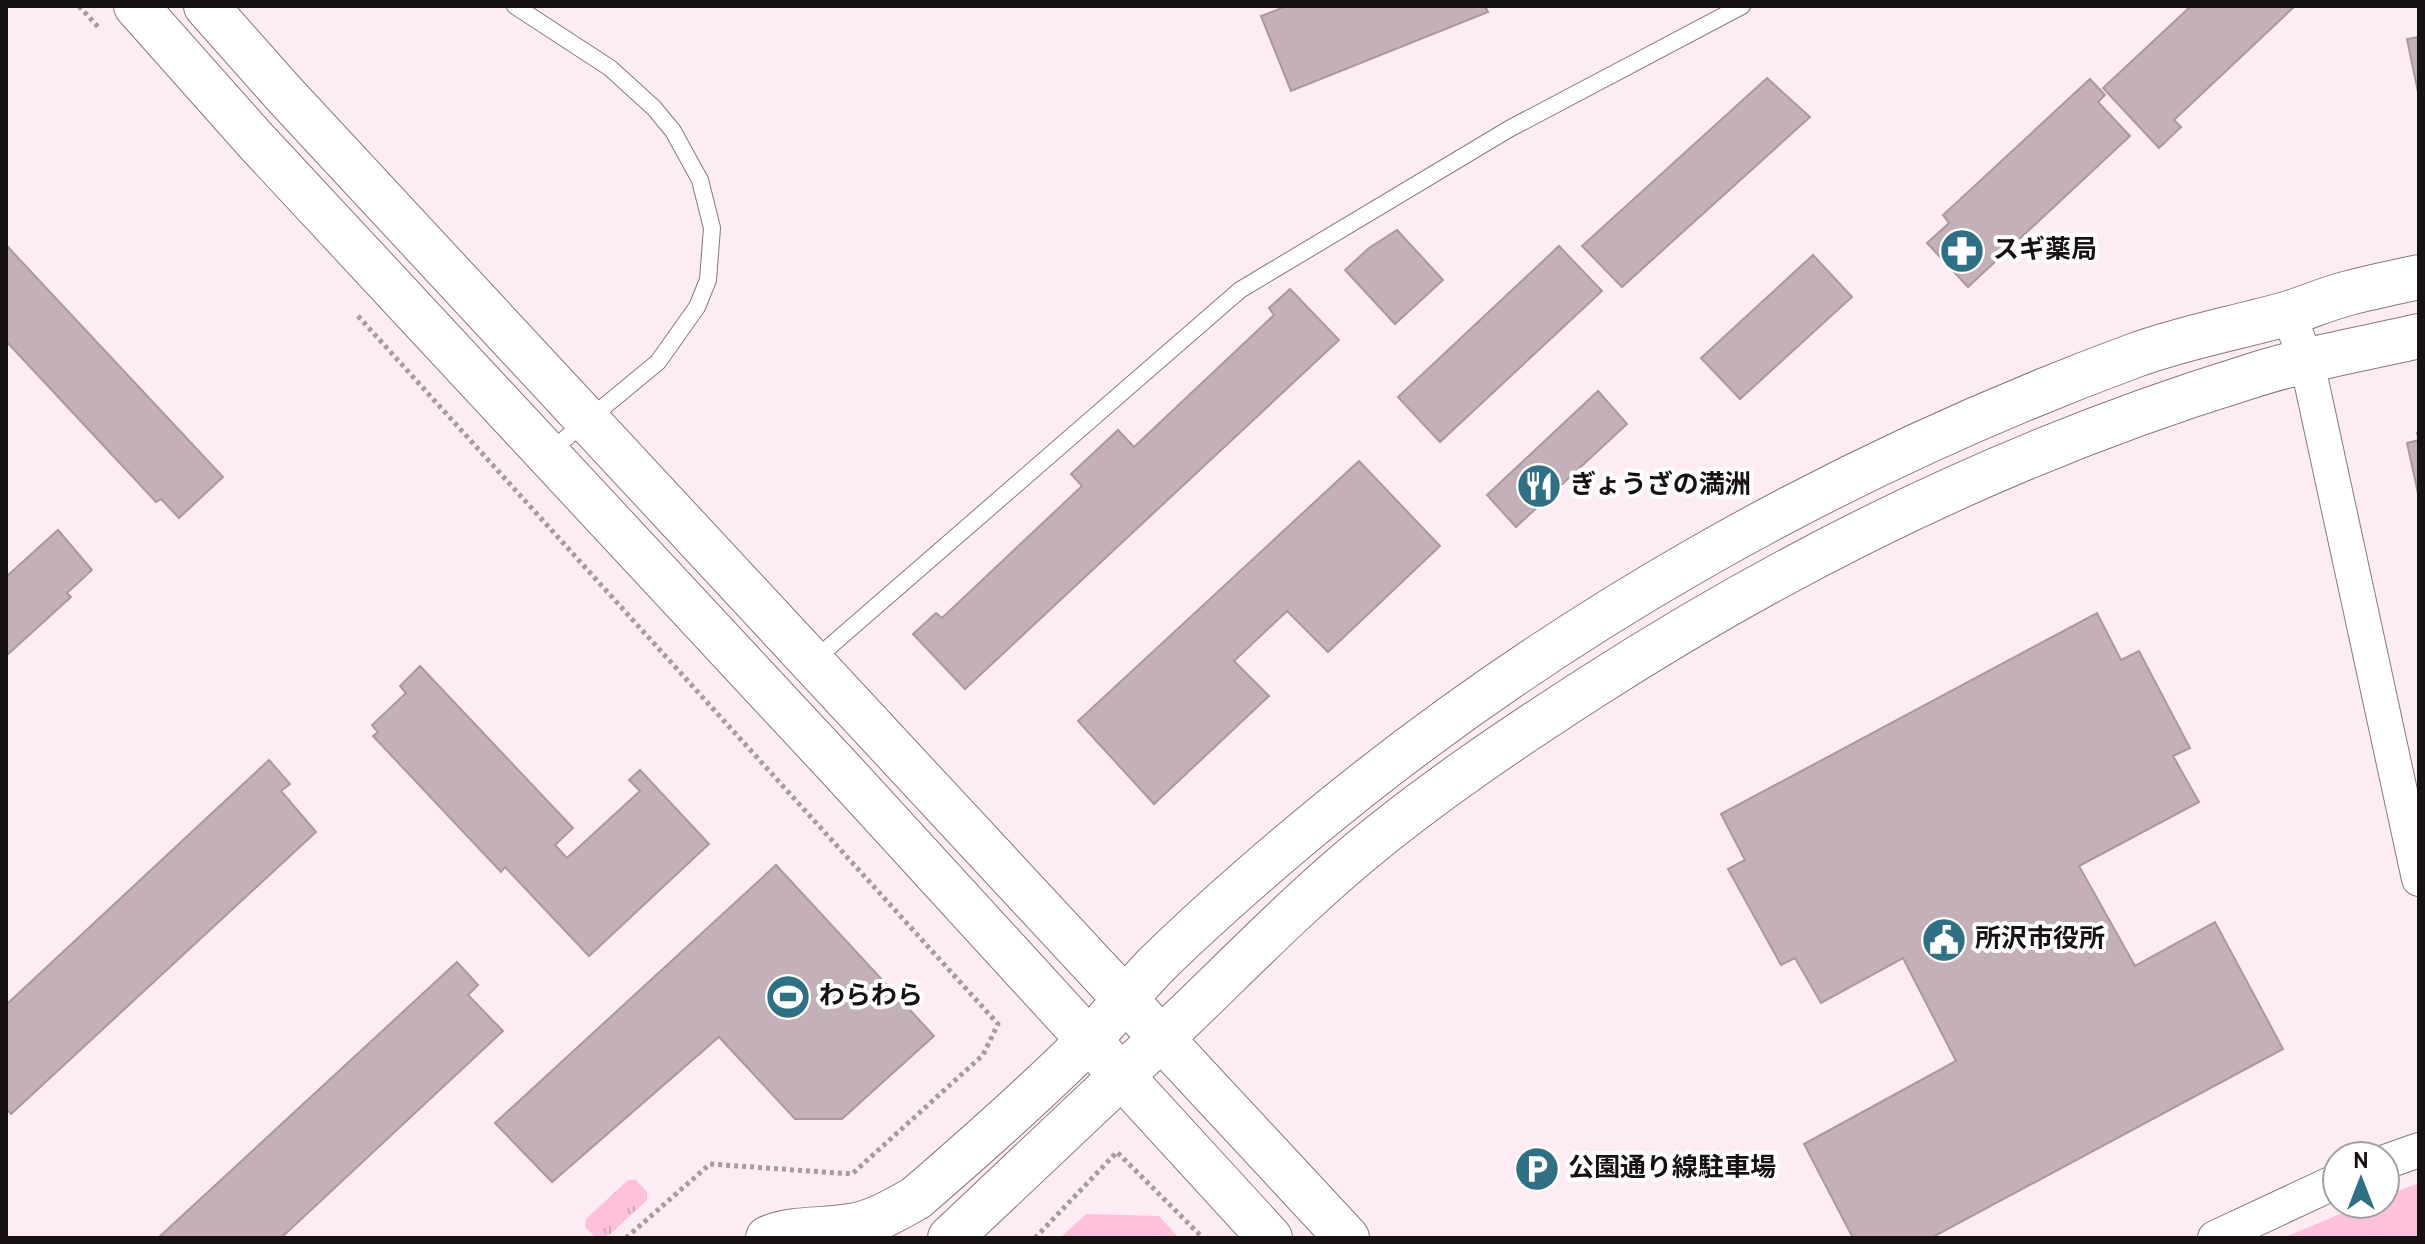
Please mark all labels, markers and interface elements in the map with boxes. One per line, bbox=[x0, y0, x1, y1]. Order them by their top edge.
pharmacy icon: スギ薬局 bbox=[1938, 227, 1986, 275]
place label: スギ薬局 bbox=[1993, 235, 2097, 268]
restaurant icon: ぎょうざの満洲 bbox=[1515, 462, 1563, 510]
place label: ぎょうざの満洲 bbox=[1570, 470, 1751, 503]
public building icon: 所沢市役所 bbox=[1920, 916, 1968, 964]
place label: 所沢市役所 bbox=[1975, 924, 2105, 957]
sports icon: わらわら bbox=[764, 973, 812, 1021]
place label: わらわら bbox=[819, 981, 923, 1014]
north arrow bbox=[2321, 1140, 2401, 1220]
parking icon: 公園通り線駐車場 bbox=[1513, 1145, 1561, 1193]
text: N bbox=[2353, 1149, 2369, 1176]
place label: 公園通り線駐車場 bbox=[1568, 1153, 1776, 1186]

